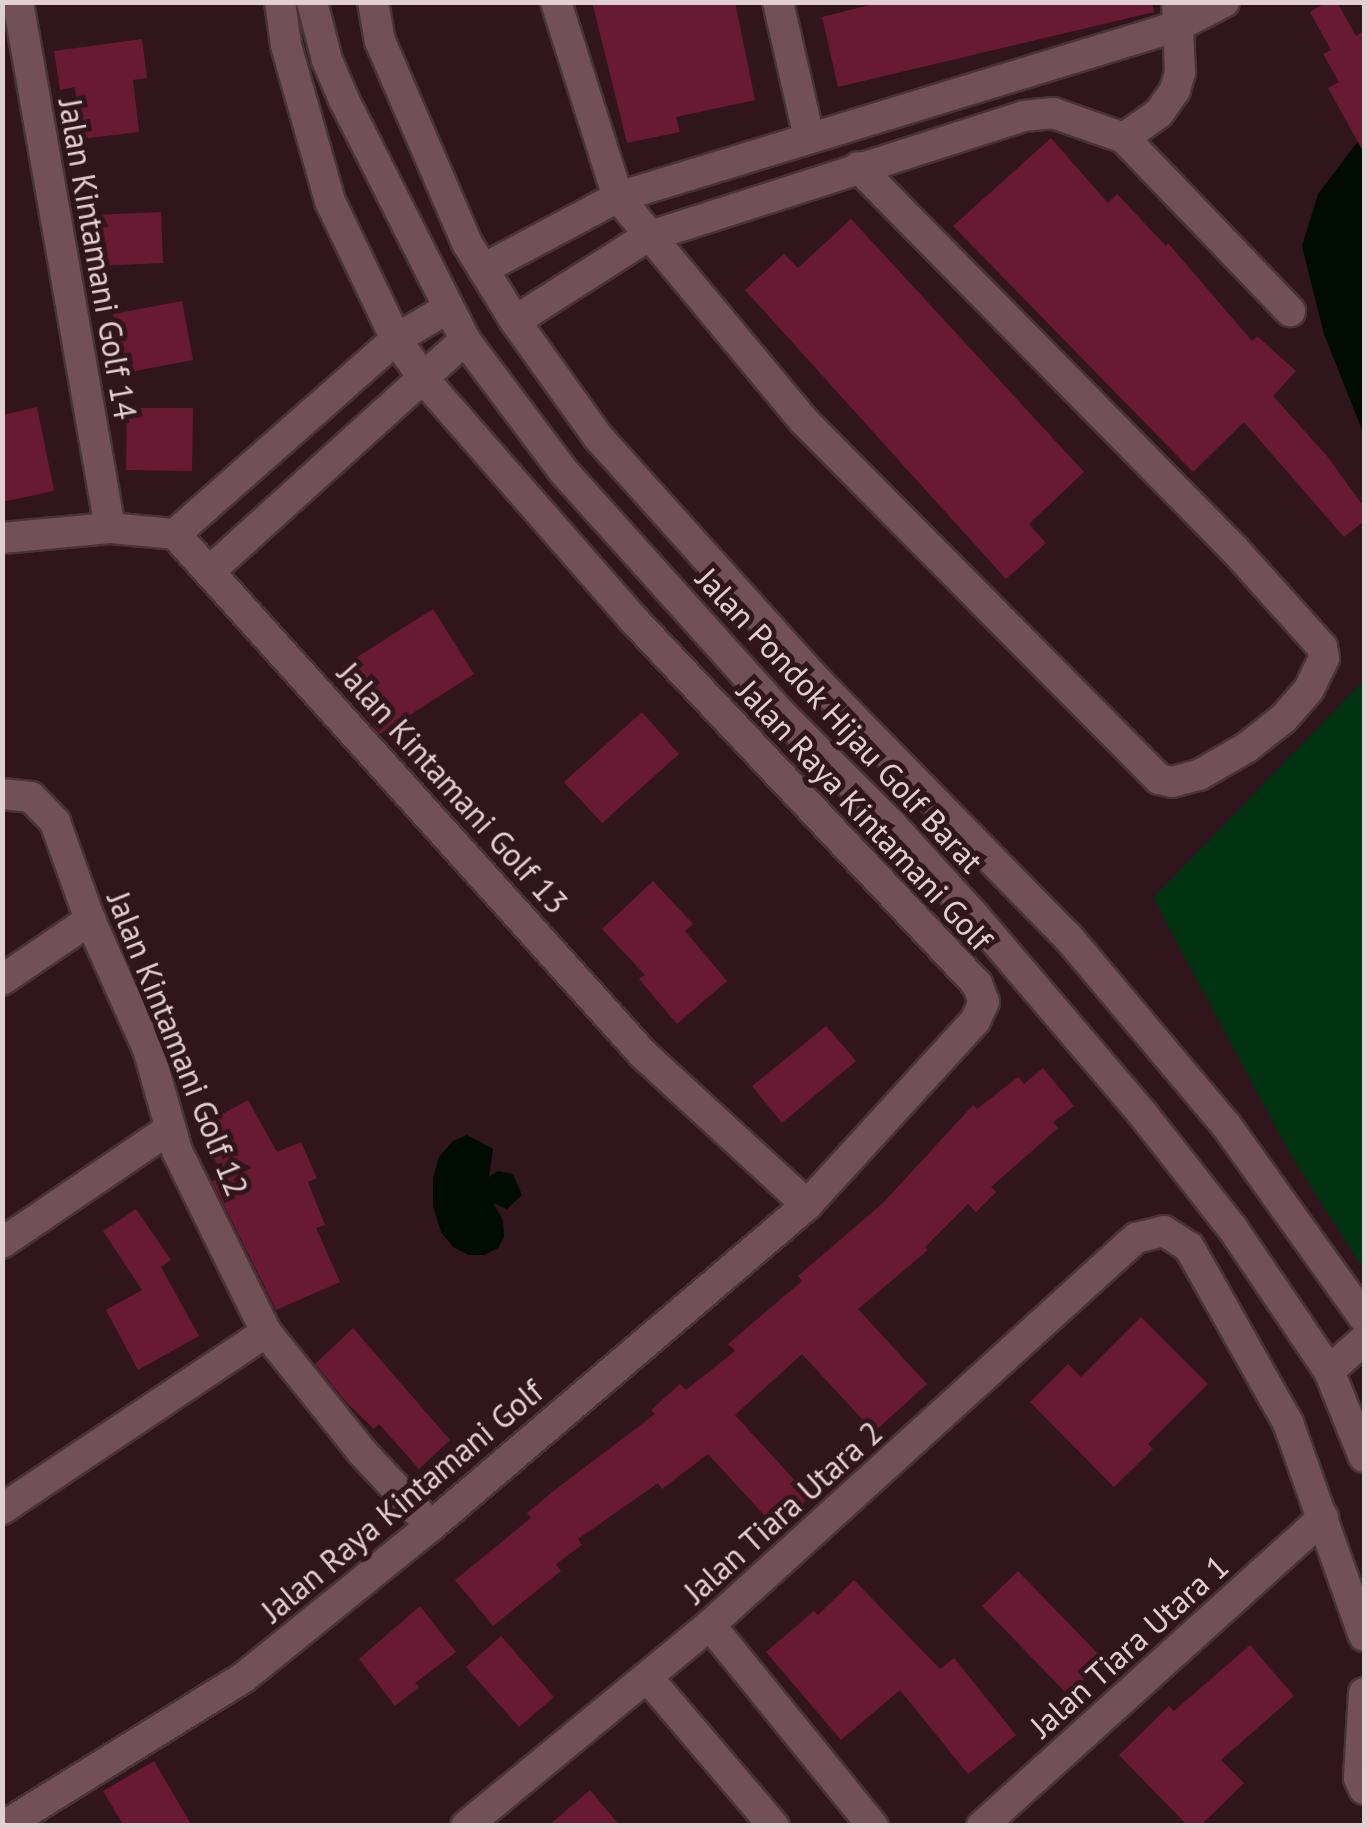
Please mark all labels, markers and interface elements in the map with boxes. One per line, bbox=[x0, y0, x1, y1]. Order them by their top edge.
street label: Jalan Kintamani Golf 14 bbox=[51, 96, 145, 422]
street label: Jalan Pondok Hijau Golf Barat bbox=[688, 559, 992, 881]
street label: Jalan Kintamani Golf 13 bbox=[330, 654, 576, 922]
street label: Jalan Raya Kintamani Golf bbox=[730, 672, 1000, 958]
street label: Jalan Kintamani Golf 12 bbox=[99, 886, 257, 1202]
street label: Jalan Raya Kintamani Golf bbox=[254, 1372, 550, 1630]
street label: Jalan Tiara Utara 2 bbox=[676, 1413, 890, 1611]
street label: Jalan Tiara Utara 1 bbox=[1022, 1547, 1236, 1745]

